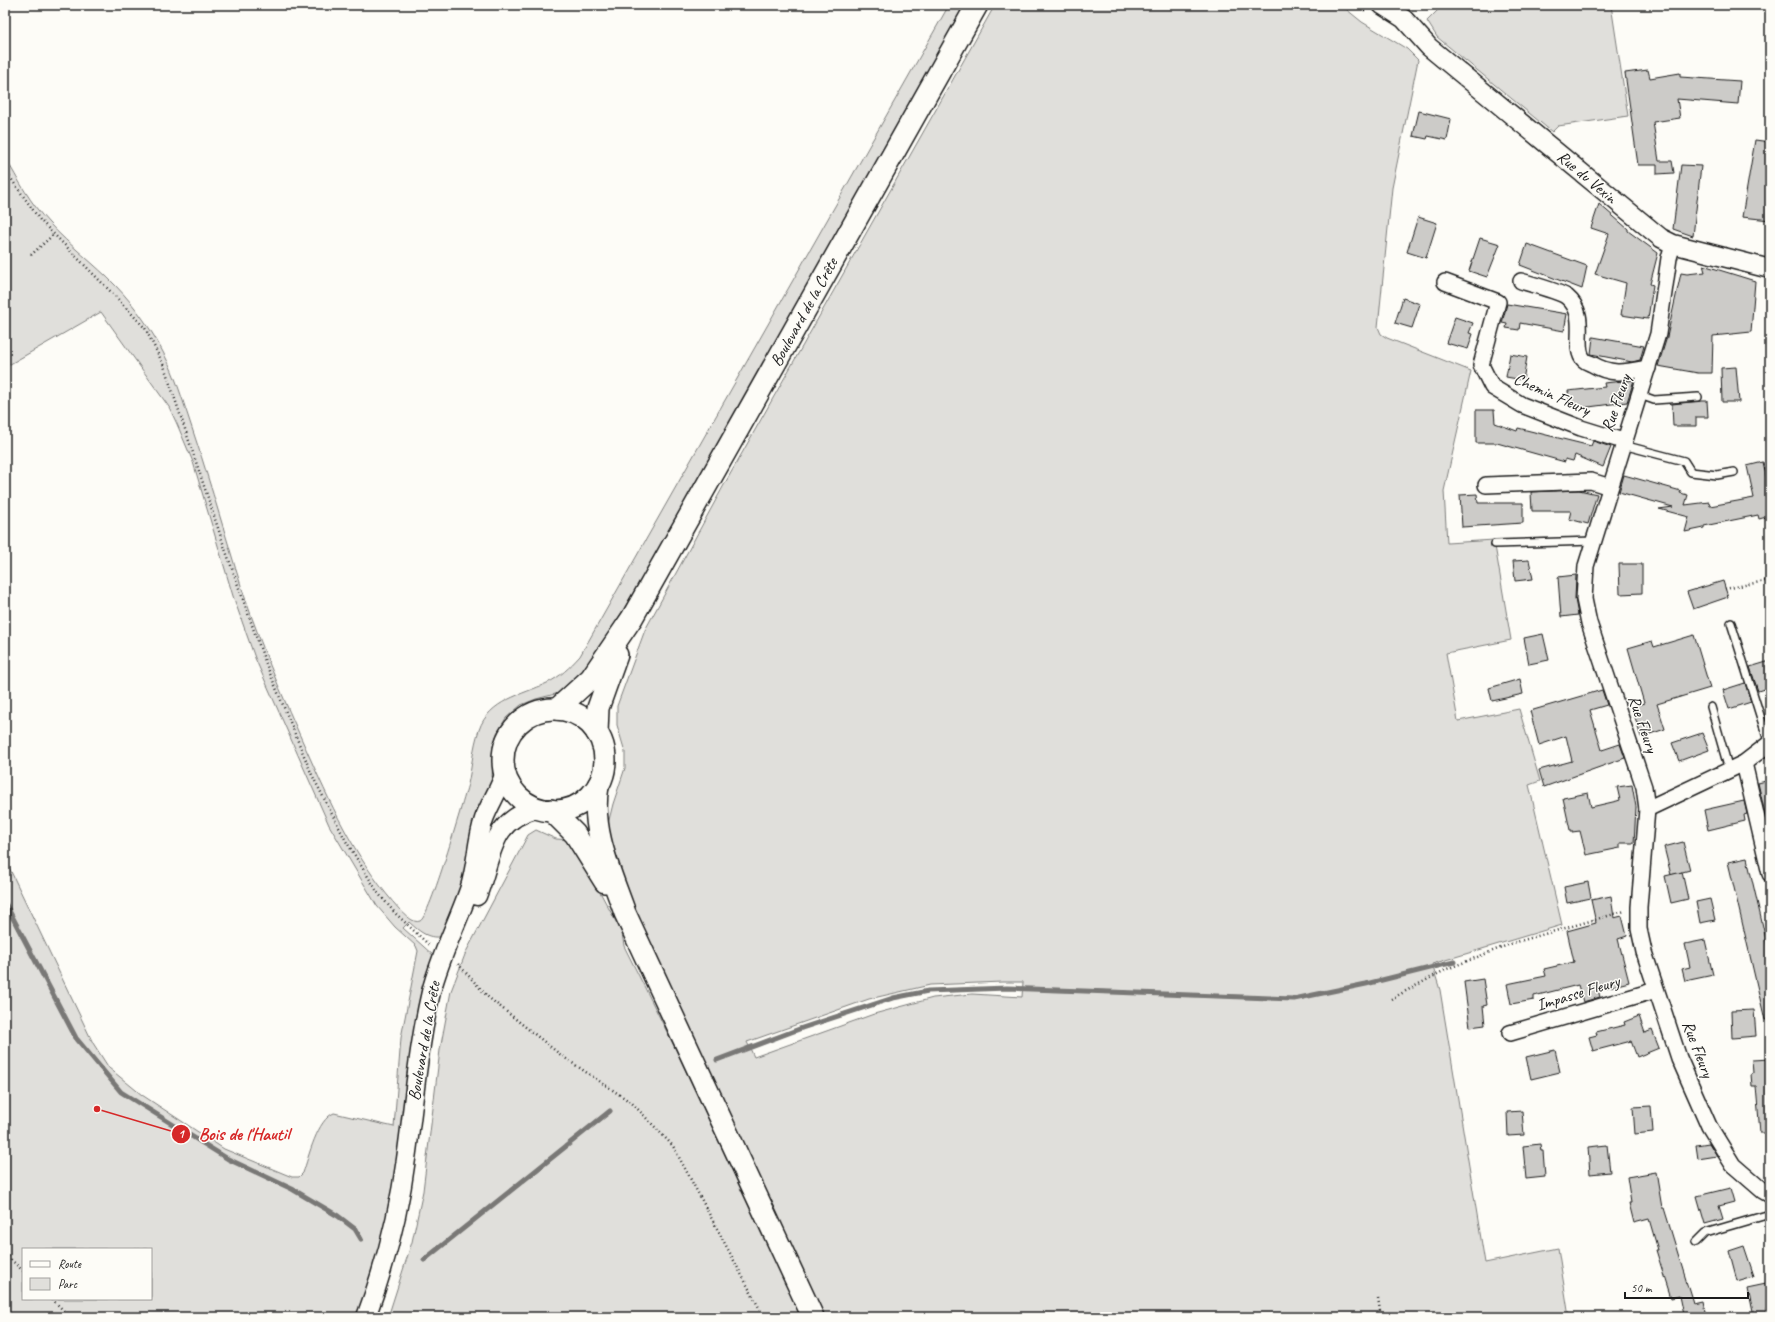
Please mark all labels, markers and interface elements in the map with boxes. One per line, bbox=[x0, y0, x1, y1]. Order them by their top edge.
street label: Rue du Vexin bbox=[1553, 146, 1622, 209]
street label: Boulevard de la Crête bbox=[766, 253, 843, 370]
street label: Chemin Fleury bbox=[1511, 368, 1595, 421]
street label: Rue Fleury bbox=[1596, 371, 1636, 434]
street label: Rue Fleury bbox=[1623, 693, 1663, 756]
street label: Impasse Fleury bbox=[1534, 970, 1623, 1016]
street label: Boulevard de la Crête bbox=[403, 978, 445, 1102]
street label: Rue Fleury bbox=[1678, 1018, 1719, 1081]
callout: Bois de l'Hautil bbox=[171, 1119, 297, 1149]
text: Bois de l'Hautil bbox=[199, 1123, 293, 1145]
text: 1 bbox=[178, 1126, 185, 1142]
legend bbox=[22, 1248, 152, 1300]
text: Route bbox=[58, 1256, 82, 1272]
scale bar bbox=[1625, 1274, 1748, 1300]
text: Parc bbox=[58, 1276, 78, 1292]
text: 50 m bbox=[1631, 1280, 1653, 1296]

